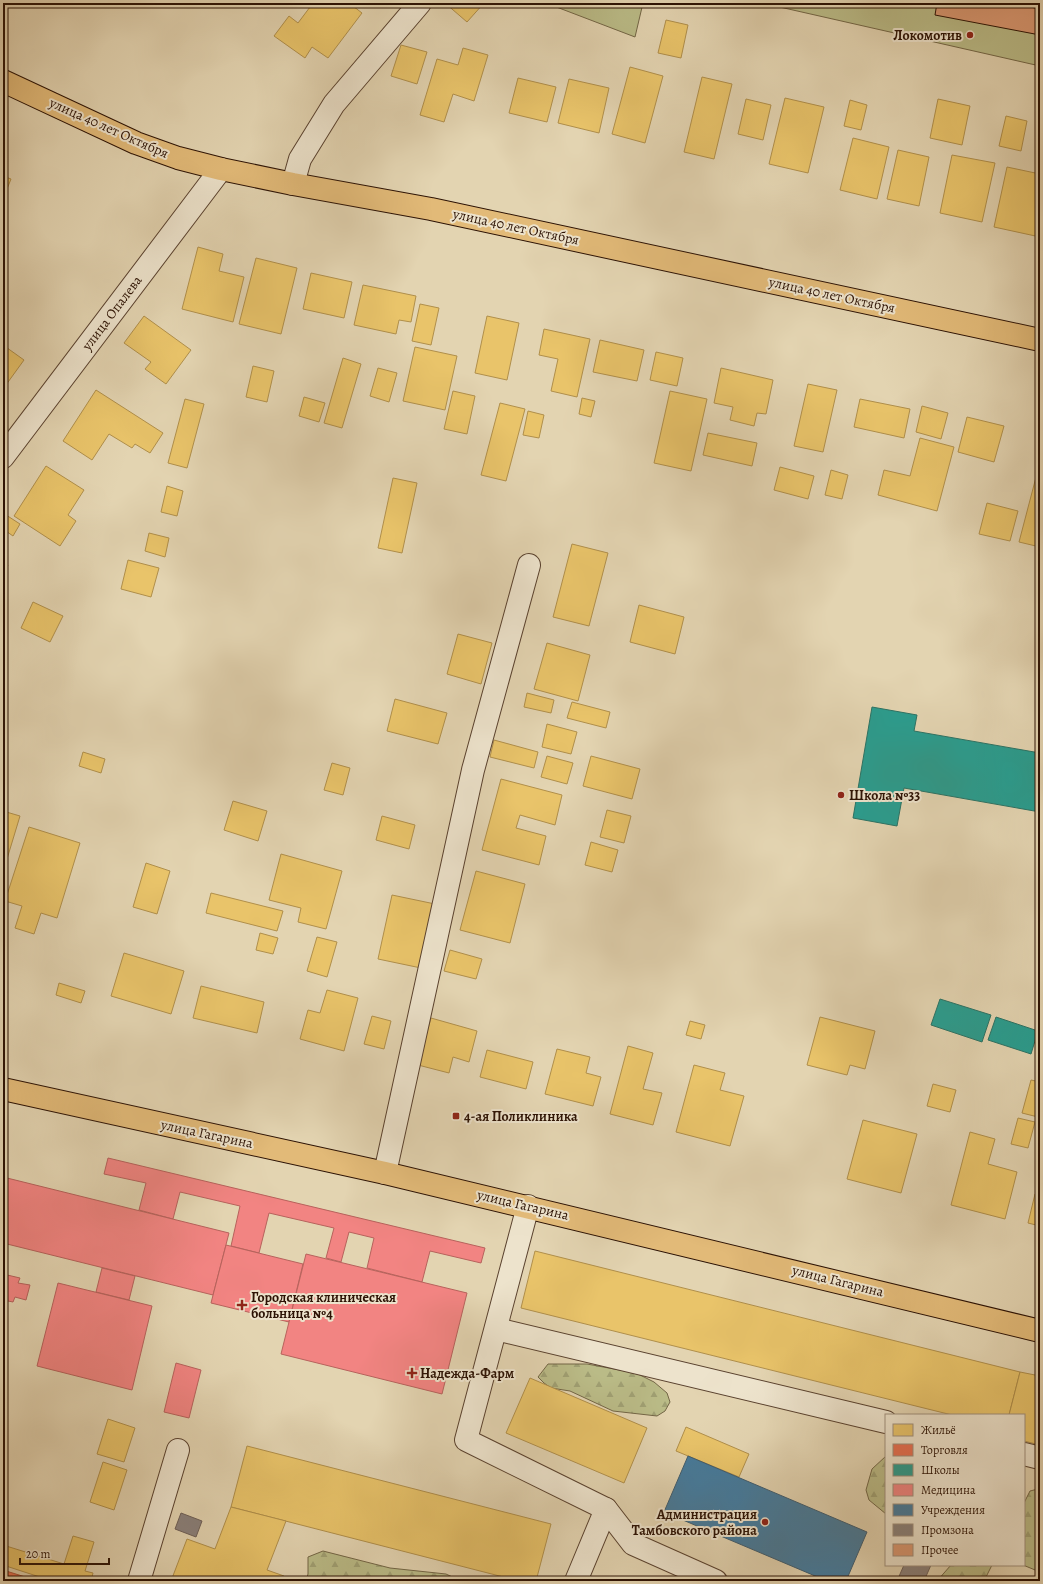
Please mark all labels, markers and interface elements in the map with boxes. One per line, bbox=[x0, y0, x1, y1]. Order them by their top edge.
place label: Локомотив bbox=[893, 26, 962, 45]
marker: Локомотив bbox=[965, 30, 975, 40]
street label: улица 40 лет Октября bbox=[45, 93, 172, 163]
street label: улица 40 лет Октября bbox=[450, 204, 581, 250]
street label: улица Опалева bbox=[77, 271, 147, 355]
street label: улица 40 лет Октября bbox=[766, 272, 897, 318]
place label: Школа №33 bbox=[849, 786, 920, 805]
marker: Школа №33 bbox=[836, 790, 846, 800]
place label: 4-ая Поликлиника bbox=[464, 1107, 578, 1126]
marker: 4-ая Поликлиника bbox=[451, 1111, 461, 1121]
street label: улица Гагарина bbox=[158, 1115, 255, 1153]
street label: улица Гагарина bbox=[474, 1185, 571, 1225]
street label: улица Гагарина bbox=[789, 1260, 886, 1302]
place label: Городская клиническая больница №4 bbox=[251, 1288, 396, 1323]
marker: Городская клиническая больница №4 bbox=[236, 1299, 248, 1311]
place label: Надежда-Фарм bbox=[420, 1364, 515, 1383]
marker: Надежда-Фарм bbox=[407, 1368, 417, 1378]
legend bbox=[885, 1414, 1025, 1566]
text: Жильё bbox=[921, 1422, 956, 1438]
text: Торговля bbox=[921, 1442, 968, 1458]
text: Школы bbox=[921, 1462, 960, 1478]
text: Медицина bbox=[921, 1482, 976, 1498]
text: Учреждения bbox=[921, 1502, 985, 1518]
place label: Администрация Тамбовского района bbox=[632, 1505, 757, 1540]
marker: Администрация Тамбовского района bbox=[760, 1517, 770, 1527]
text: Промзона bbox=[921, 1522, 974, 1538]
scale bar bbox=[20, 1540, 109, 1566]
text: Прочее bbox=[921, 1542, 959, 1558]
text: 20 m bbox=[26, 1546, 50, 1562]

